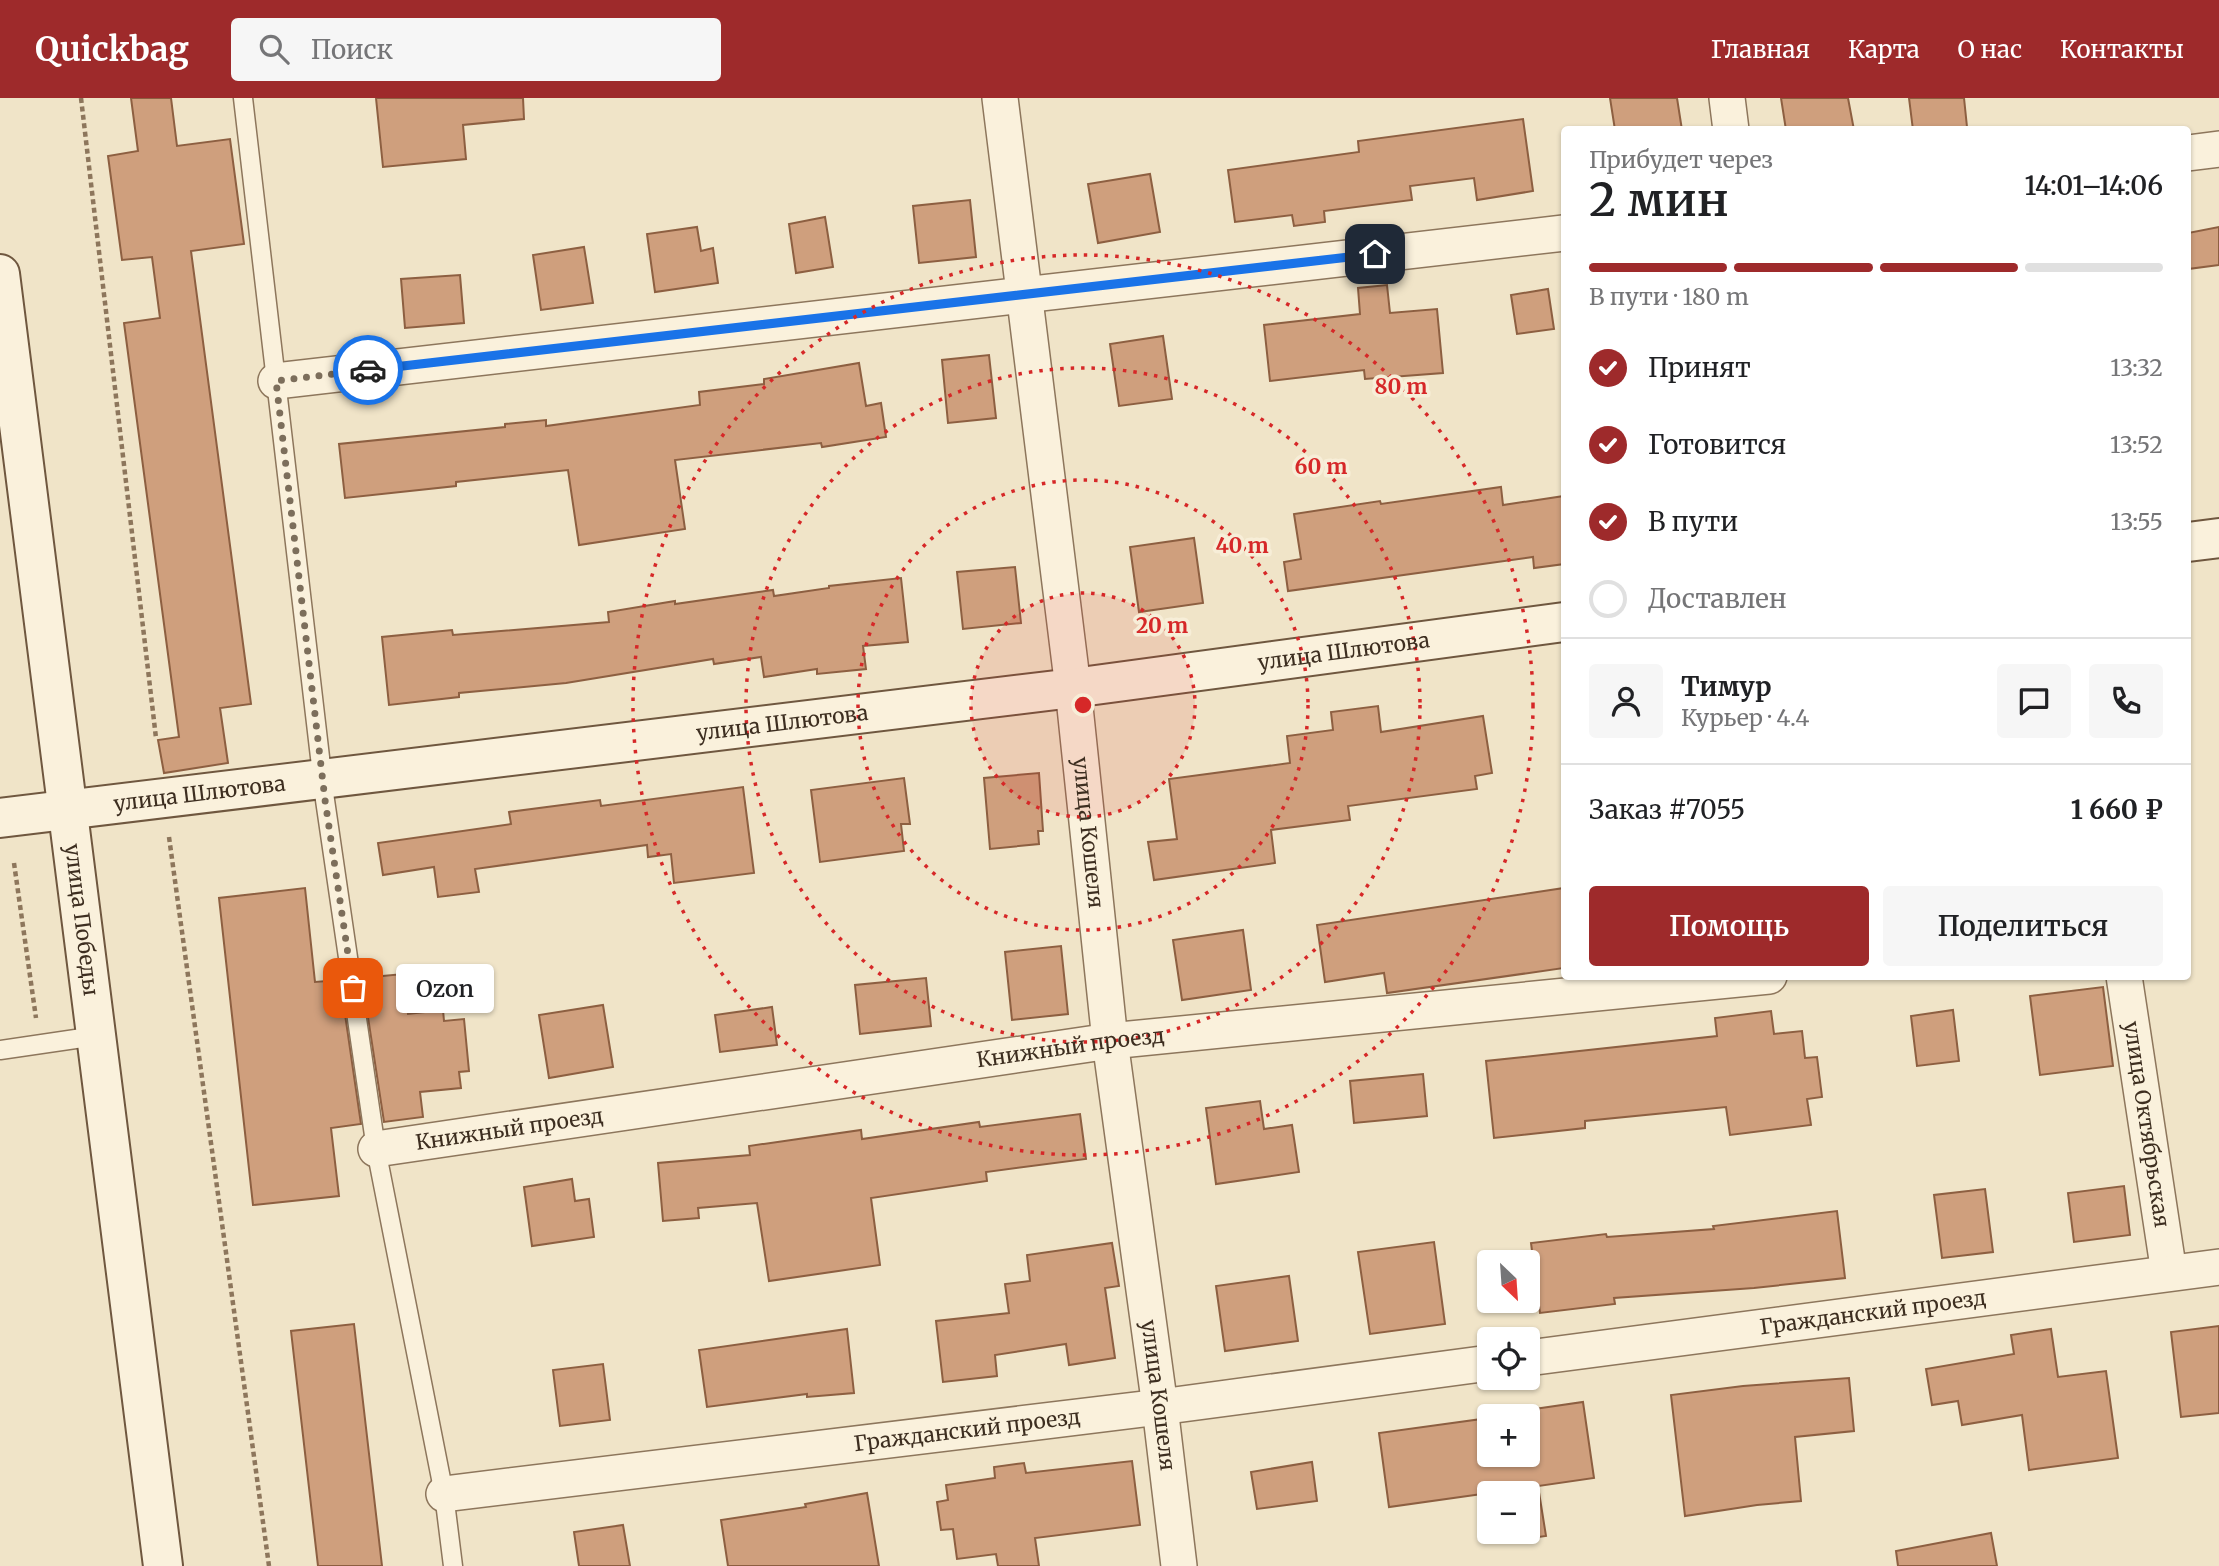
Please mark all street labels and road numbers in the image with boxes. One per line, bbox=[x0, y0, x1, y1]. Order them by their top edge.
street label: улица Шлютова bbox=[1256, 626, 1431, 676]
street label: улица Шлютова bbox=[695, 699, 870, 747]
street label: улица Кошеля bbox=[1067, 756, 1110, 910]
street label: улица Шлютова bbox=[112, 770, 287, 817]
street label: улица Победы bbox=[59, 842, 105, 998]
street label: улица Октябрьская bbox=[2118, 1019, 2176, 1229]
street label: Книжный проезд bbox=[975, 1022, 1166, 1073]
street label: Книжный проезд bbox=[414, 1102, 605, 1156]
street label: Гражданский проезд bbox=[1758, 1284, 1988, 1340]
street label: улица Кошеля bbox=[1135, 1318, 1182, 1472]
street label: Гражданский проезд bbox=[852, 1403, 1082, 1457]

